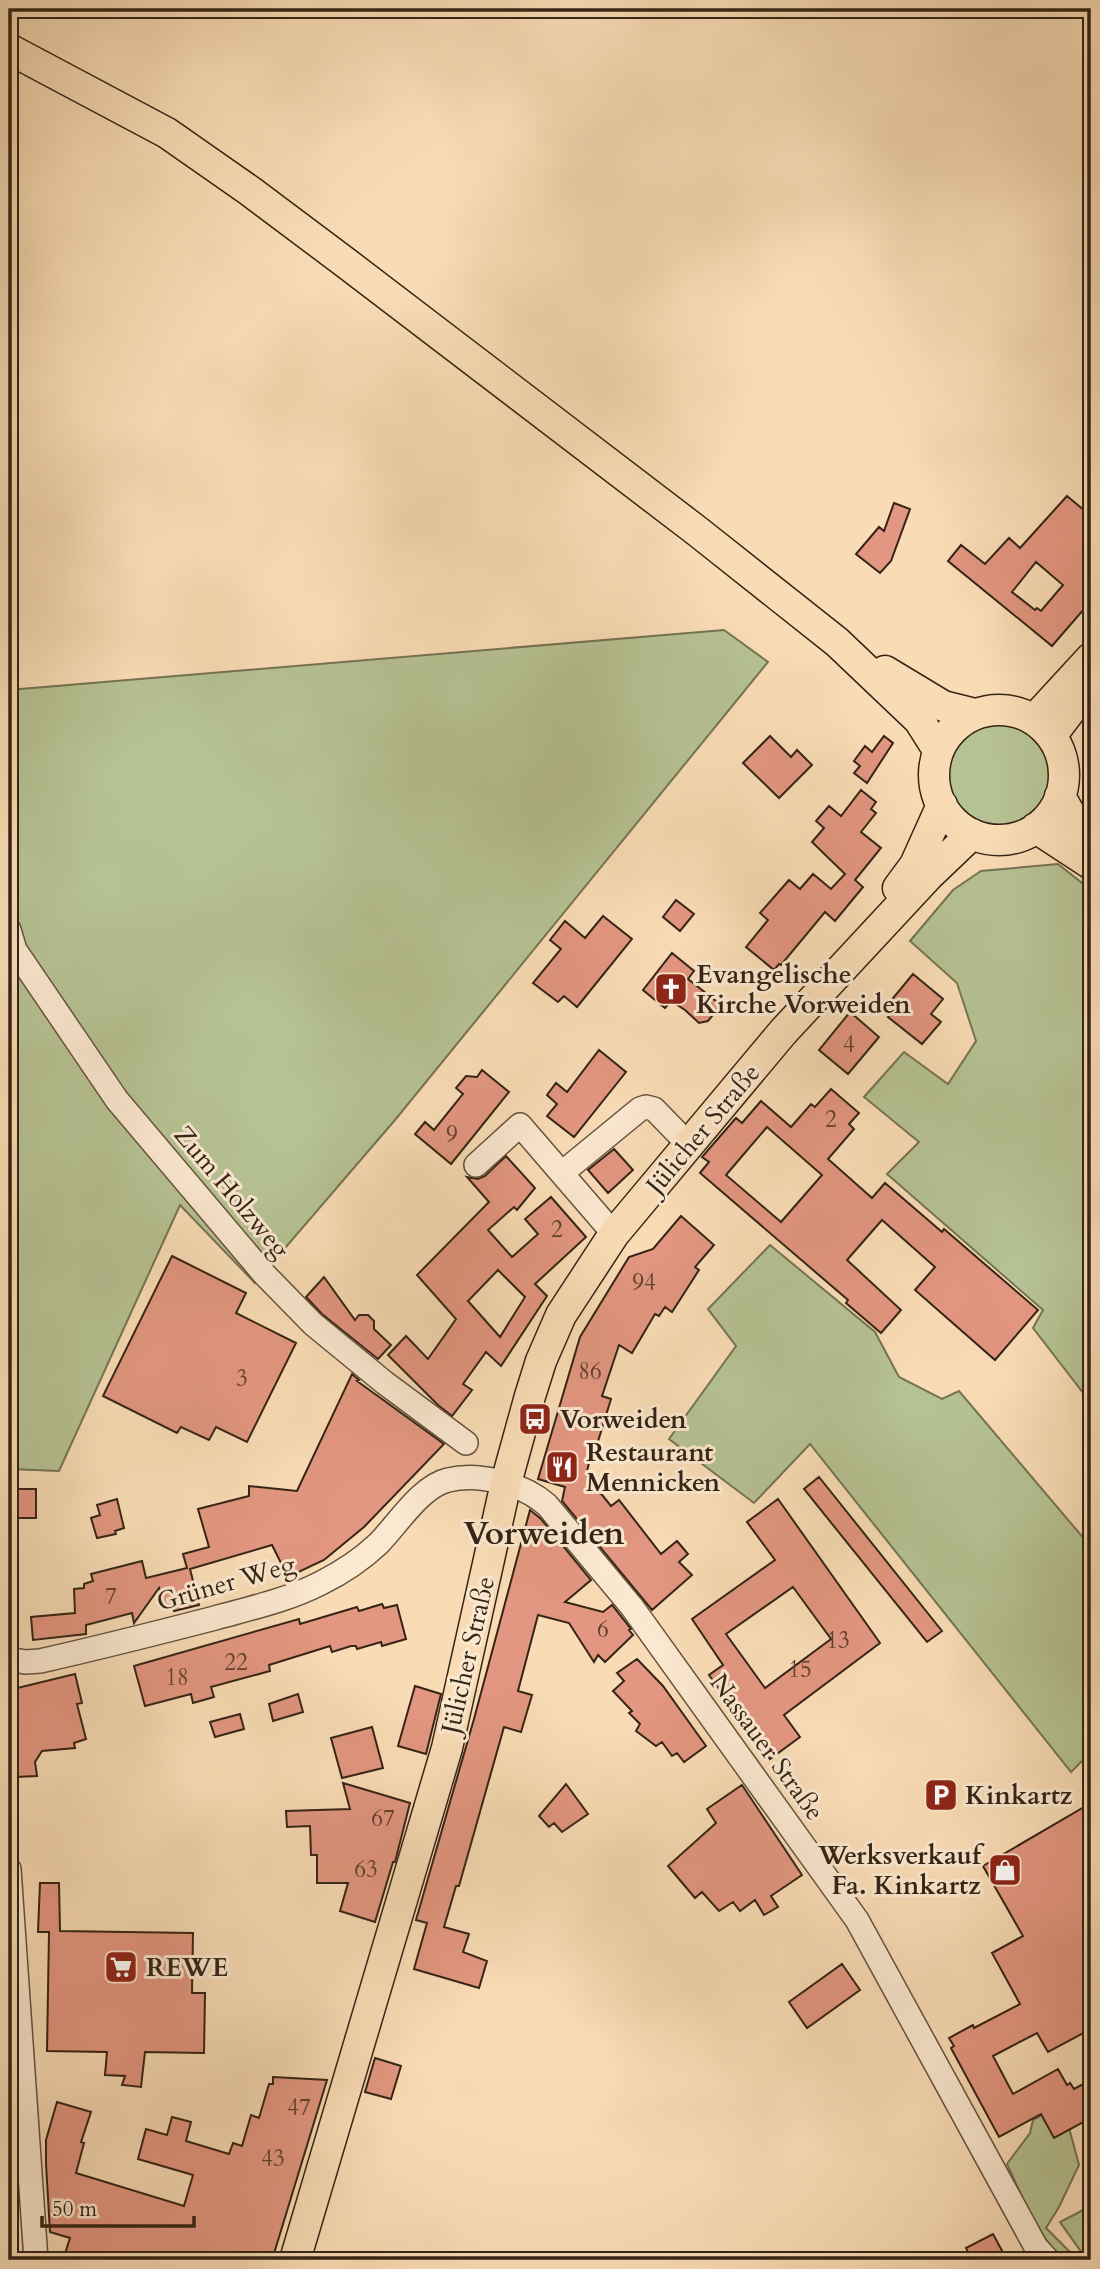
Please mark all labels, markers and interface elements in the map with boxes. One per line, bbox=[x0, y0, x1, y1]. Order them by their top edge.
place label: Evangelische Kirche Vorweiden bbox=[696, 957, 911, 1022]
church icon: Evangelische Kirche Vorweiden bbox=[652, 970, 690, 1008]
house number: 4 bbox=[843, 1029, 855, 1060]
street label: Jülicher Straße bbox=[635, 1056, 768, 1205]
house number: 2 bbox=[825, 1104, 837, 1135]
street label: Zum Holzweg bbox=[166, 1118, 298, 1266]
house number: 9 bbox=[446, 1119, 458, 1150]
house number: 2 bbox=[551, 1214, 563, 1245]
house number: 94 bbox=[632, 1267, 656, 1298]
house number: 86 bbox=[578, 1356, 602, 1387]
house number: 3 bbox=[236, 1363, 248, 1394]
bus stop icon: Vorweiden bbox=[516, 1400, 554, 1438]
place label: Vorweiden bbox=[560, 1402, 687, 1437]
place label: Restaurant Mennicken bbox=[586, 1435, 720, 1500]
restaurant icon: Restaurant Mennicken bbox=[543, 1448, 581, 1486]
district label: Vorweiden bbox=[464, 1511, 624, 1556]
street label: Grüner Weg bbox=[153, 1546, 300, 1619]
street label: Jülicher Straße bbox=[432, 1573, 503, 1741]
house number: 7 bbox=[105, 1581, 117, 1612]
house number: 6 bbox=[597, 1614, 609, 1645]
house number: 13 bbox=[826, 1625, 850, 1656]
house number: 22 bbox=[224, 1647, 248, 1678]
house number: 15 bbox=[788, 1654, 812, 1685]
house number: 18 bbox=[165, 1662, 189, 1693]
street label: Nassauer Straße bbox=[702, 1666, 832, 1828]
parking icon: Kinkartz bbox=[922, 1776, 960, 1814]
place label: Kinkartz bbox=[965, 1778, 1073, 1813]
house number: 67 bbox=[371, 1803, 395, 1834]
place label: Werksverkauf Fa. Kinkartz bbox=[817, 1838, 985, 1903]
shop icon: Werksverkauf Fa. Kinkartz bbox=[986, 1851, 1024, 1889]
house number: 63 bbox=[354, 1854, 378, 1885]
supermarket icon: REWE bbox=[102, 1948, 140, 1986]
place label: REWE bbox=[146, 1950, 228, 1985]
house number: 47 bbox=[287, 2092, 311, 2123]
house number: 43 bbox=[261, 2143, 285, 2174]
scale bar bbox=[42, 2185, 194, 2229]
text: 50 m bbox=[52, 2195, 97, 2224]

